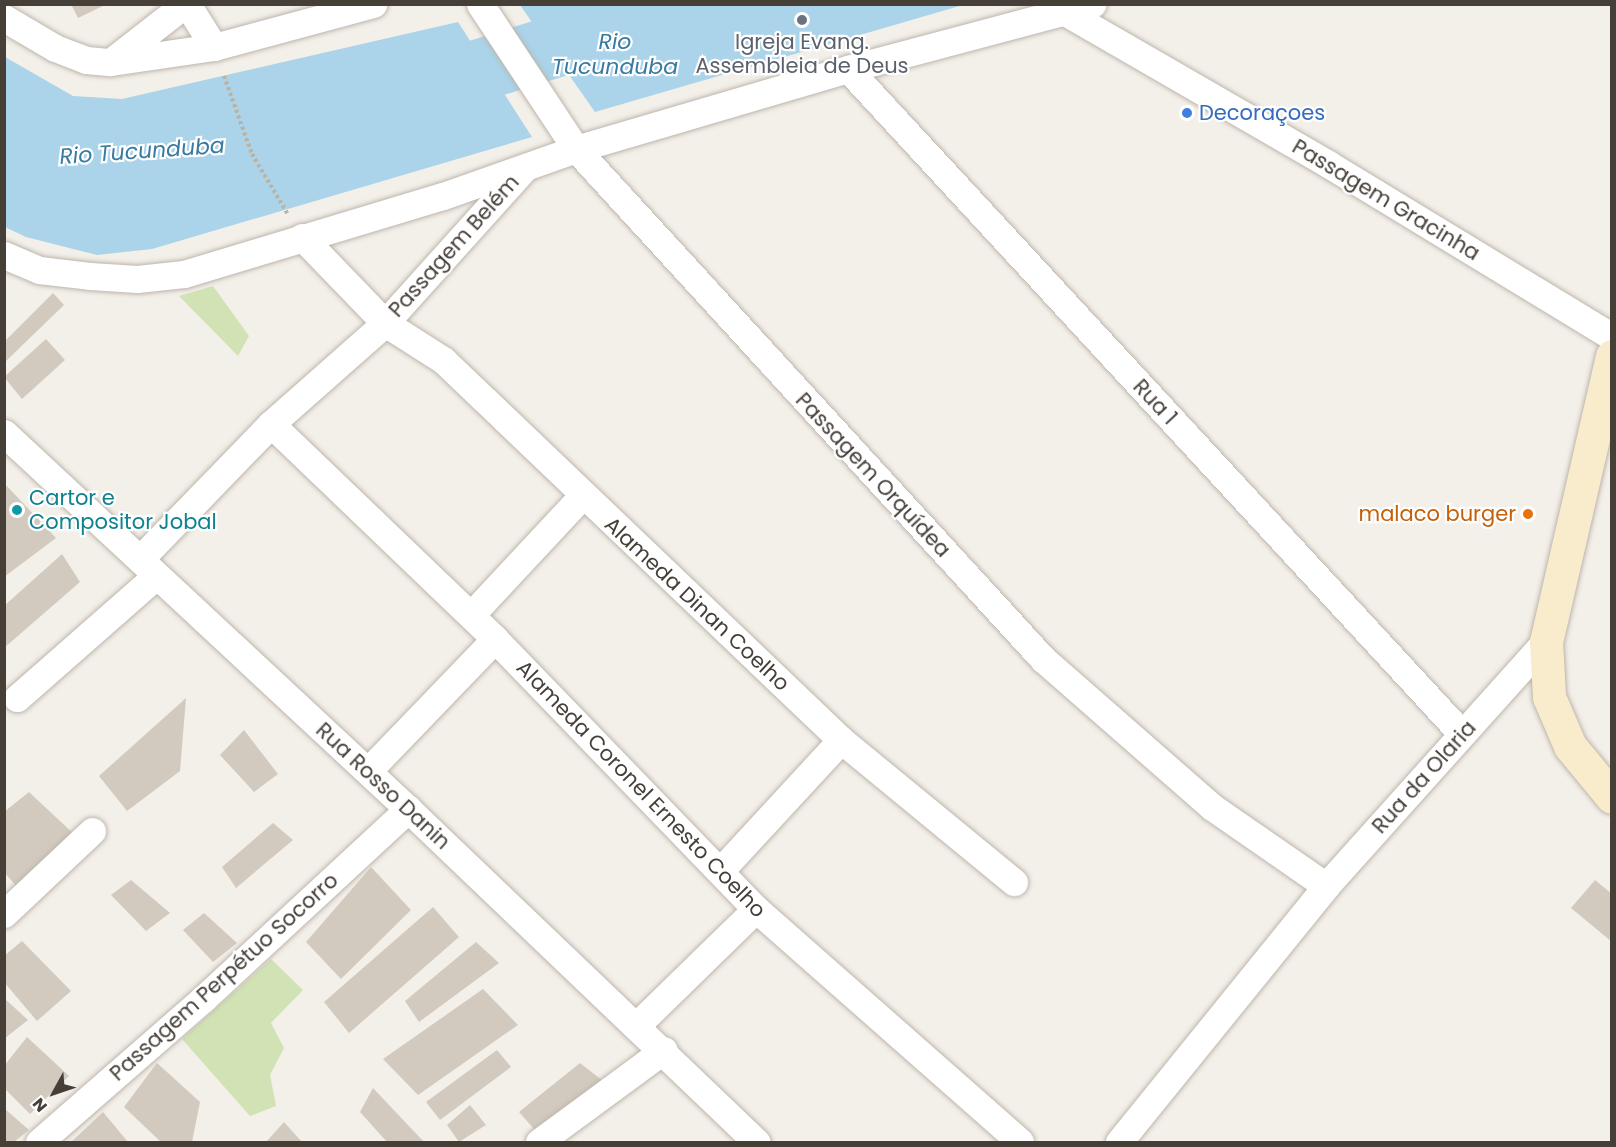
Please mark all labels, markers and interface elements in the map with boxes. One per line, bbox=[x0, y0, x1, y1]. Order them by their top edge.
marker: Igreja Evang. Assembleia de Deus bbox=[795, 13, 809, 27]
water label: Rio Tucunduba bbox=[552, 28, 678, 80]
place label: Igreja Evang. Assembleia de Deus bbox=[695, 29, 909, 79]
place label: Decoraçoes bbox=[1199, 100, 1325, 126]
marker: Decoraçoes bbox=[1180, 106, 1194, 120]
water label: Rio Tucunduba bbox=[58, 132, 226, 170]
street label: Passagem Gracinha bbox=[1288, 134, 1484, 266]
street label: Passagem Belém bbox=[384, 170, 524, 322]
street label: Rua 1 bbox=[1128, 374, 1182, 430]
street label: Passagem Orquídea bbox=[790, 388, 956, 562]
place label: Cartor e Compositor Jobal bbox=[29, 485, 217, 535]
place label: malaco burger bbox=[1359, 501, 1516, 527]
marker: Cartor e Compositor Jobal bbox=[10, 503, 24, 517]
marker: malaco burger bbox=[1521, 507, 1535, 521]
street label: Alameda Dinan Coelho bbox=[599, 512, 795, 696]
street label: Alameda Coronel Ernesto Coelho bbox=[511, 655, 771, 923]
street label: Rua da Olaria bbox=[1367, 715, 1481, 839]
street label: Rua Rosso Danin bbox=[311, 717, 455, 855]
street label: Passagem Perpétuo Socorro bbox=[105, 868, 343, 1086]
north arrow bbox=[24, 1063, 84, 1123]
text: N bbox=[27, 1093, 53, 1117]

